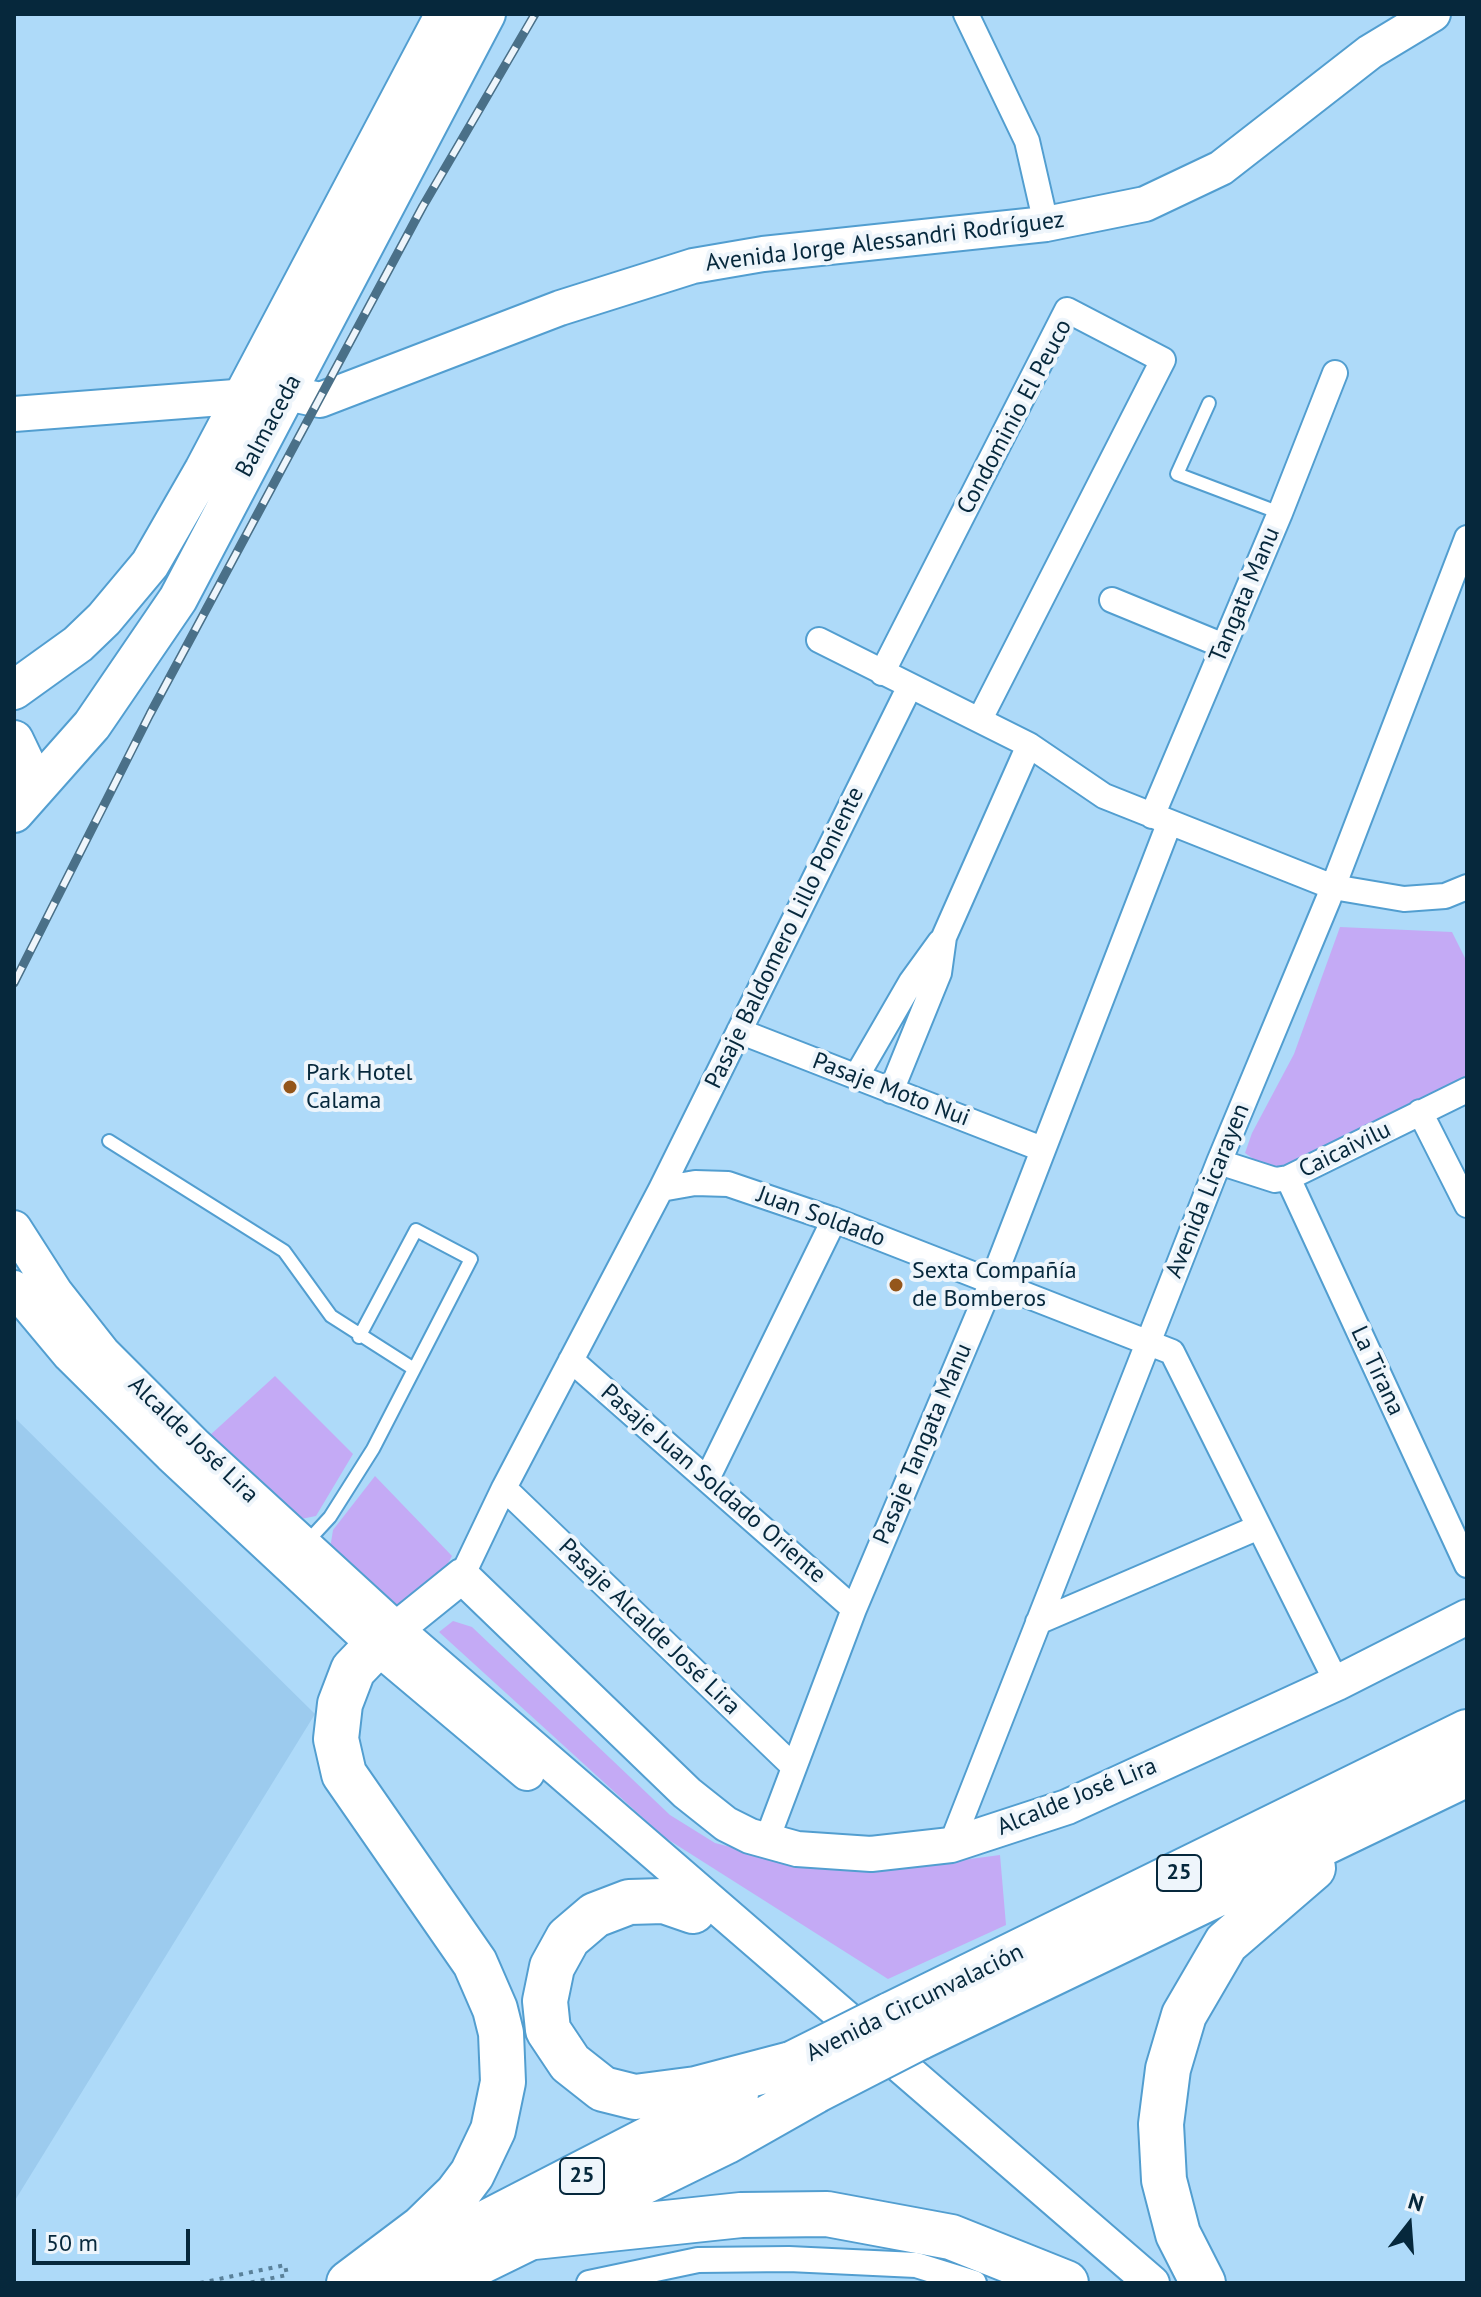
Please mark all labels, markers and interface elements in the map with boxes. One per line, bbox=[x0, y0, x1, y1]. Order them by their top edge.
street label: Avenida Jorge Alessandri Rodríguez bbox=[704, 206, 1066, 278]
street label: Condominio El Peuco bbox=[951, 315, 1079, 519]
street label: Balmaceda bbox=[230, 370, 308, 482]
street label: Tangata Manu bbox=[1204, 523, 1286, 667]
street label: Pasaje Baldomero Lillo Poniente bbox=[699, 783, 871, 1093]
street label: Pasaje Moto Nui bbox=[808, 1047, 974, 1133]
place label: Park Hotel Calama bbox=[306, 1059, 413, 1115]
marker: Park Hotel Calama bbox=[281, 1078, 299, 1096]
street label: Avenida Licarayen bbox=[1160, 1100, 1256, 1282]
street label: Caicaivilu bbox=[1294, 1115, 1396, 1185]
street label: Juan Soldado bbox=[753, 1180, 889, 1254]
place label: Sexta Compañía de Bomberos bbox=[912, 1257, 1077, 1313]
marker: Sexta Compañía de Bomberos bbox=[887, 1276, 905, 1294]
street label: La Tirana bbox=[1344, 1322, 1410, 1420]
street label: Pasaje Tangata Manu bbox=[868, 1339, 978, 1549]
street label: Alcalde José Lira bbox=[122, 1371, 264, 1509]
street label: Pasaje Juan Soldado Oriente bbox=[595, 1378, 831, 1590]
street label: Pasaje Alcalde José Lira bbox=[552, 1533, 746, 1721]
street label: Alcalde José Lira bbox=[993, 1752, 1161, 1842]
road number: 25 bbox=[1157, 1855, 1201, 1891]
street label: Avenida Circunvalación bbox=[802, 1938, 1028, 2068]
road number: 25 bbox=[560, 2158, 604, 2194]
north arrow bbox=[1369, 2185, 1449, 2265]
text: N bbox=[1405, 2187, 1427, 2218]
scale bar bbox=[36, 2213, 194, 2263]
text: 50 m bbox=[46, 2227, 98, 2258]

